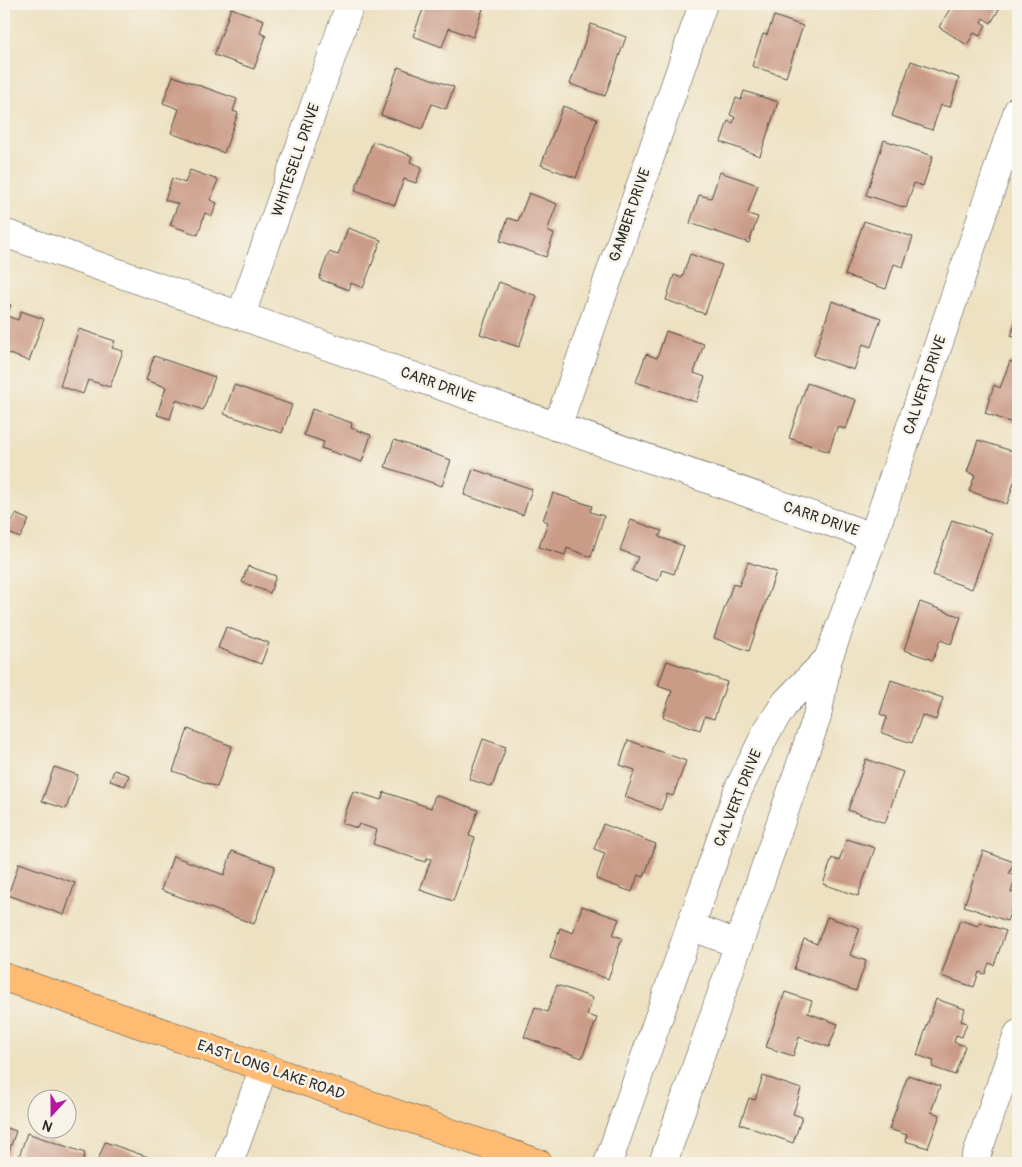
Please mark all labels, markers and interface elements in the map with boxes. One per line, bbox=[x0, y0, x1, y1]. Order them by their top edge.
street label: WHITESELL DRIVE bbox=[268, 101, 324, 219]
street label: GAMBER DRIVE bbox=[605, 165, 655, 264]
street label: CALVERT DRIVE bbox=[899, 333, 951, 437]
street label: CARR DRIVE bbox=[398, 363, 478, 407]
street label: CARR DRIVE bbox=[781, 497, 861, 541]
street label: CALVERT DRIVE bbox=[710, 746, 766, 850]
street label: EAST LONG LAKE ROAD bbox=[195, 1036, 347, 1104]
north arrow bbox=[28, 1090, 78, 1140]
text: N bbox=[40, 1116, 55, 1135]

